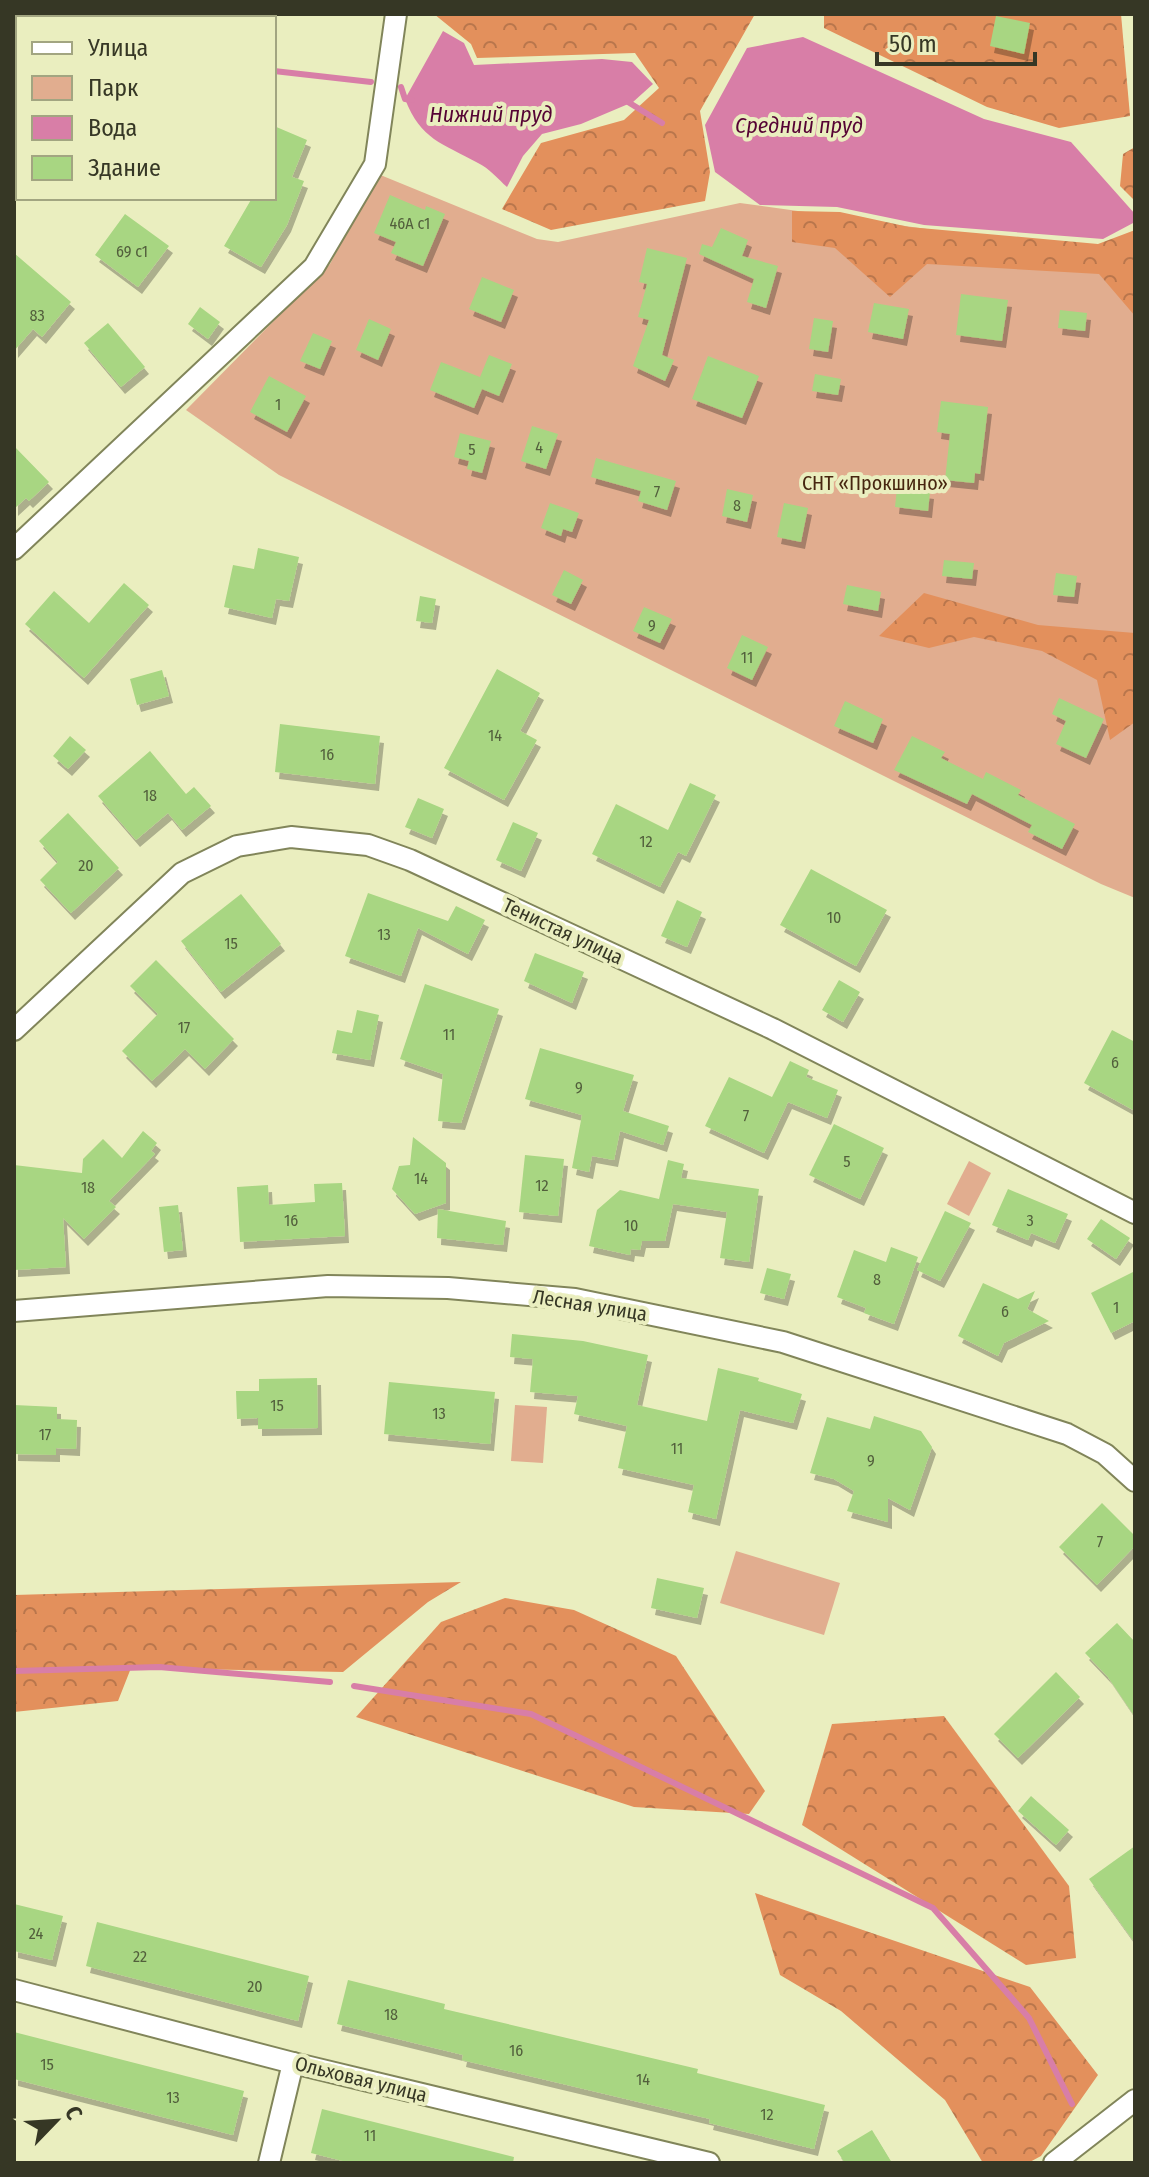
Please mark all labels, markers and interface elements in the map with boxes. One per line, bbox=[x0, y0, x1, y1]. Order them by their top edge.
legend bbox=[16, 16, 276, 200]
scale bar bbox=[877, 16, 1035, 66]
text: 50 m bbox=[889, 30, 937, 58]
text: Улица bbox=[87, 34, 148, 62]
text: Парк bbox=[88, 74, 139, 102]
water label: Нижний пруд bbox=[429, 101, 553, 128]
water label: Средний пруд bbox=[735, 112, 863, 139]
text: Вода bbox=[88, 114, 137, 142]
text: Здание bbox=[88, 154, 161, 182]
house number: 46А с1 bbox=[390, 214, 430, 233]
house number: 69 с1 bbox=[116, 242, 148, 261]
house number: 83 bbox=[29, 306, 45, 325]
house number: 1 bbox=[275, 395, 281, 414]
house number: 4 bbox=[535, 438, 543, 457]
house number: 5 bbox=[468, 440, 476, 459]
park label: СНТ «Прокшино» bbox=[802, 471, 948, 495]
house number: 7 bbox=[654, 482, 661, 501]
house number: 8 bbox=[733, 496, 741, 515]
house number: 9 bbox=[648, 616, 656, 635]
house number: 11 bbox=[741, 648, 753, 667]
house number: 14 bbox=[488, 726, 502, 745]
house number: 16 bbox=[320, 745, 334, 764]
house number: 18 bbox=[143, 786, 157, 805]
house number: 12 bbox=[639, 832, 653, 851]
house number: 20 bbox=[78, 856, 94, 875]
street label: Тенистая улица bbox=[499, 893, 627, 969]
house number: 10 bbox=[827, 908, 841, 927]
house number: 13 bbox=[377, 925, 391, 944]
house number: 15 bbox=[224, 934, 238, 953]
house number: 17 bbox=[178, 1018, 191, 1037]
house number: 11 bbox=[443, 1025, 455, 1044]
house number: 6 bbox=[1111, 1053, 1119, 1072]
house number: 9 bbox=[575, 1078, 583, 1097]
house number: 7 bbox=[743, 1106, 750, 1125]
house number: 5 bbox=[843, 1152, 851, 1171]
house number: 14 bbox=[414, 1169, 428, 1188]
house number: 12 bbox=[535, 1176, 549, 1195]
house number: 18 bbox=[81, 1178, 95, 1197]
house number: 16 bbox=[284, 1211, 298, 1230]
house number: 3 bbox=[1026, 1211, 1034, 1230]
house number: 10 bbox=[624, 1216, 638, 1235]
house number: 8 bbox=[873, 1270, 881, 1289]
street label: Лесная улица bbox=[531, 1284, 649, 1326]
house number: 1 bbox=[1113, 1298, 1119, 1317]
house number: 6 bbox=[1001, 1302, 1009, 1321]
house number: 15 bbox=[270, 1396, 284, 1415]
house number: 13 bbox=[432, 1404, 446, 1423]
house number: 17 bbox=[39, 1425, 52, 1444]
house number: 11 bbox=[671, 1439, 683, 1458]
house number: 9 bbox=[867, 1451, 875, 1470]
house number: 7 bbox=[1097, 1532, 1104, 1551]
house number: 24 bbox=[29, 1924, 43, 1943]
house number: 22 bbox=[133, 1947, 147, 1966]
house number: 20 bbox=[247, 1977, 263, 1996]
house number: 18 bbox=[384, 2005, 398, 2024]
house number: 16 bbox=[509, 2041, 523, 2060]
street label: Ольховая улица bbox=[292, 2051, 430, 2107]
house number: 15 bbox=[40, 2055, 54, 2074]
house number: 14 bbox=[636, 2070, 650, 2089]
north arrow bbox=[16, 2081, 96, 2161]
house number: 13 bbox=[166, 2088, 180, 2107]
text: С bbox=[59, 2102, 89, 2124]
house number: 12 bbox=[760, 2105, 774, 2124]
house number: 11 bbox=[364, 2126, 376, 2145]

